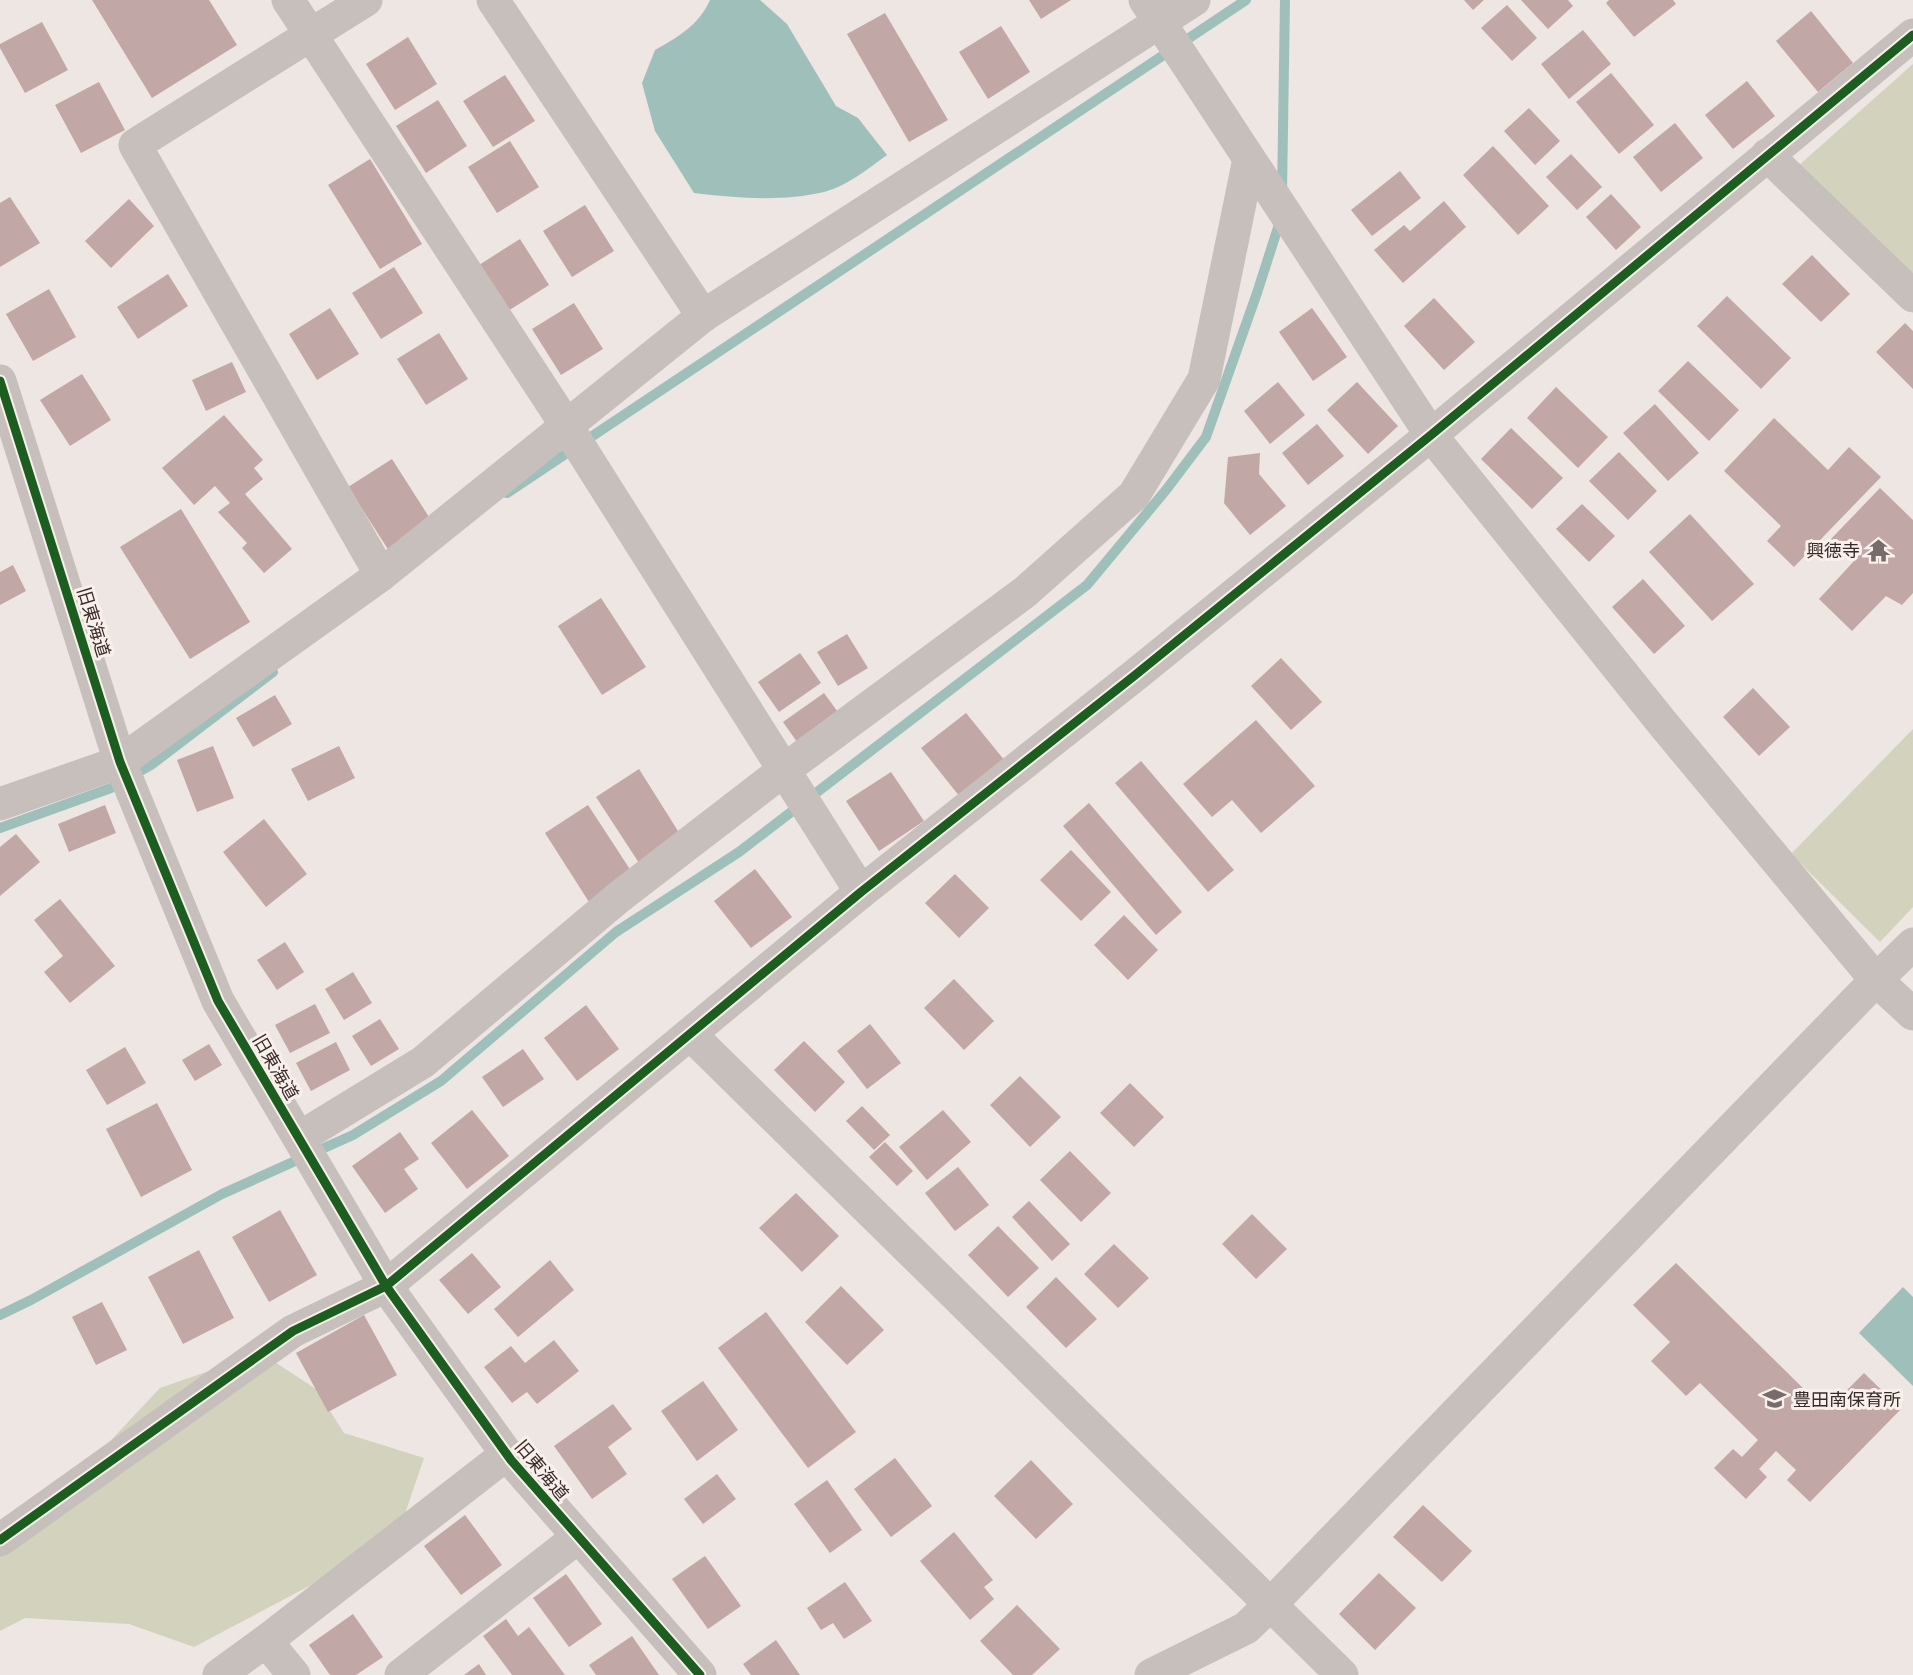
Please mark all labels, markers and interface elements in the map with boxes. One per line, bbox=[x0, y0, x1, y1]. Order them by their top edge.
temple icon: 興徳寺 bbox=[1865, 537, 1891, 563]
place label: 興徳寺 bbox=[1806, 539, 1860, 562]
street label: 旧東海道 bbox=[72, 584, 116, 660]
street label: 旧東海道 bbox=[248, 1030, 304, 1104]
school or university icon: 豊田南保育所 bbox=[1762, 1386, 1788, 1412]
place label: 豊田南保育所 bbox=[1793, 1388, 1901, 1411]
street label: 旧東海道 bbox=[510, 1435, 574, 1505]

